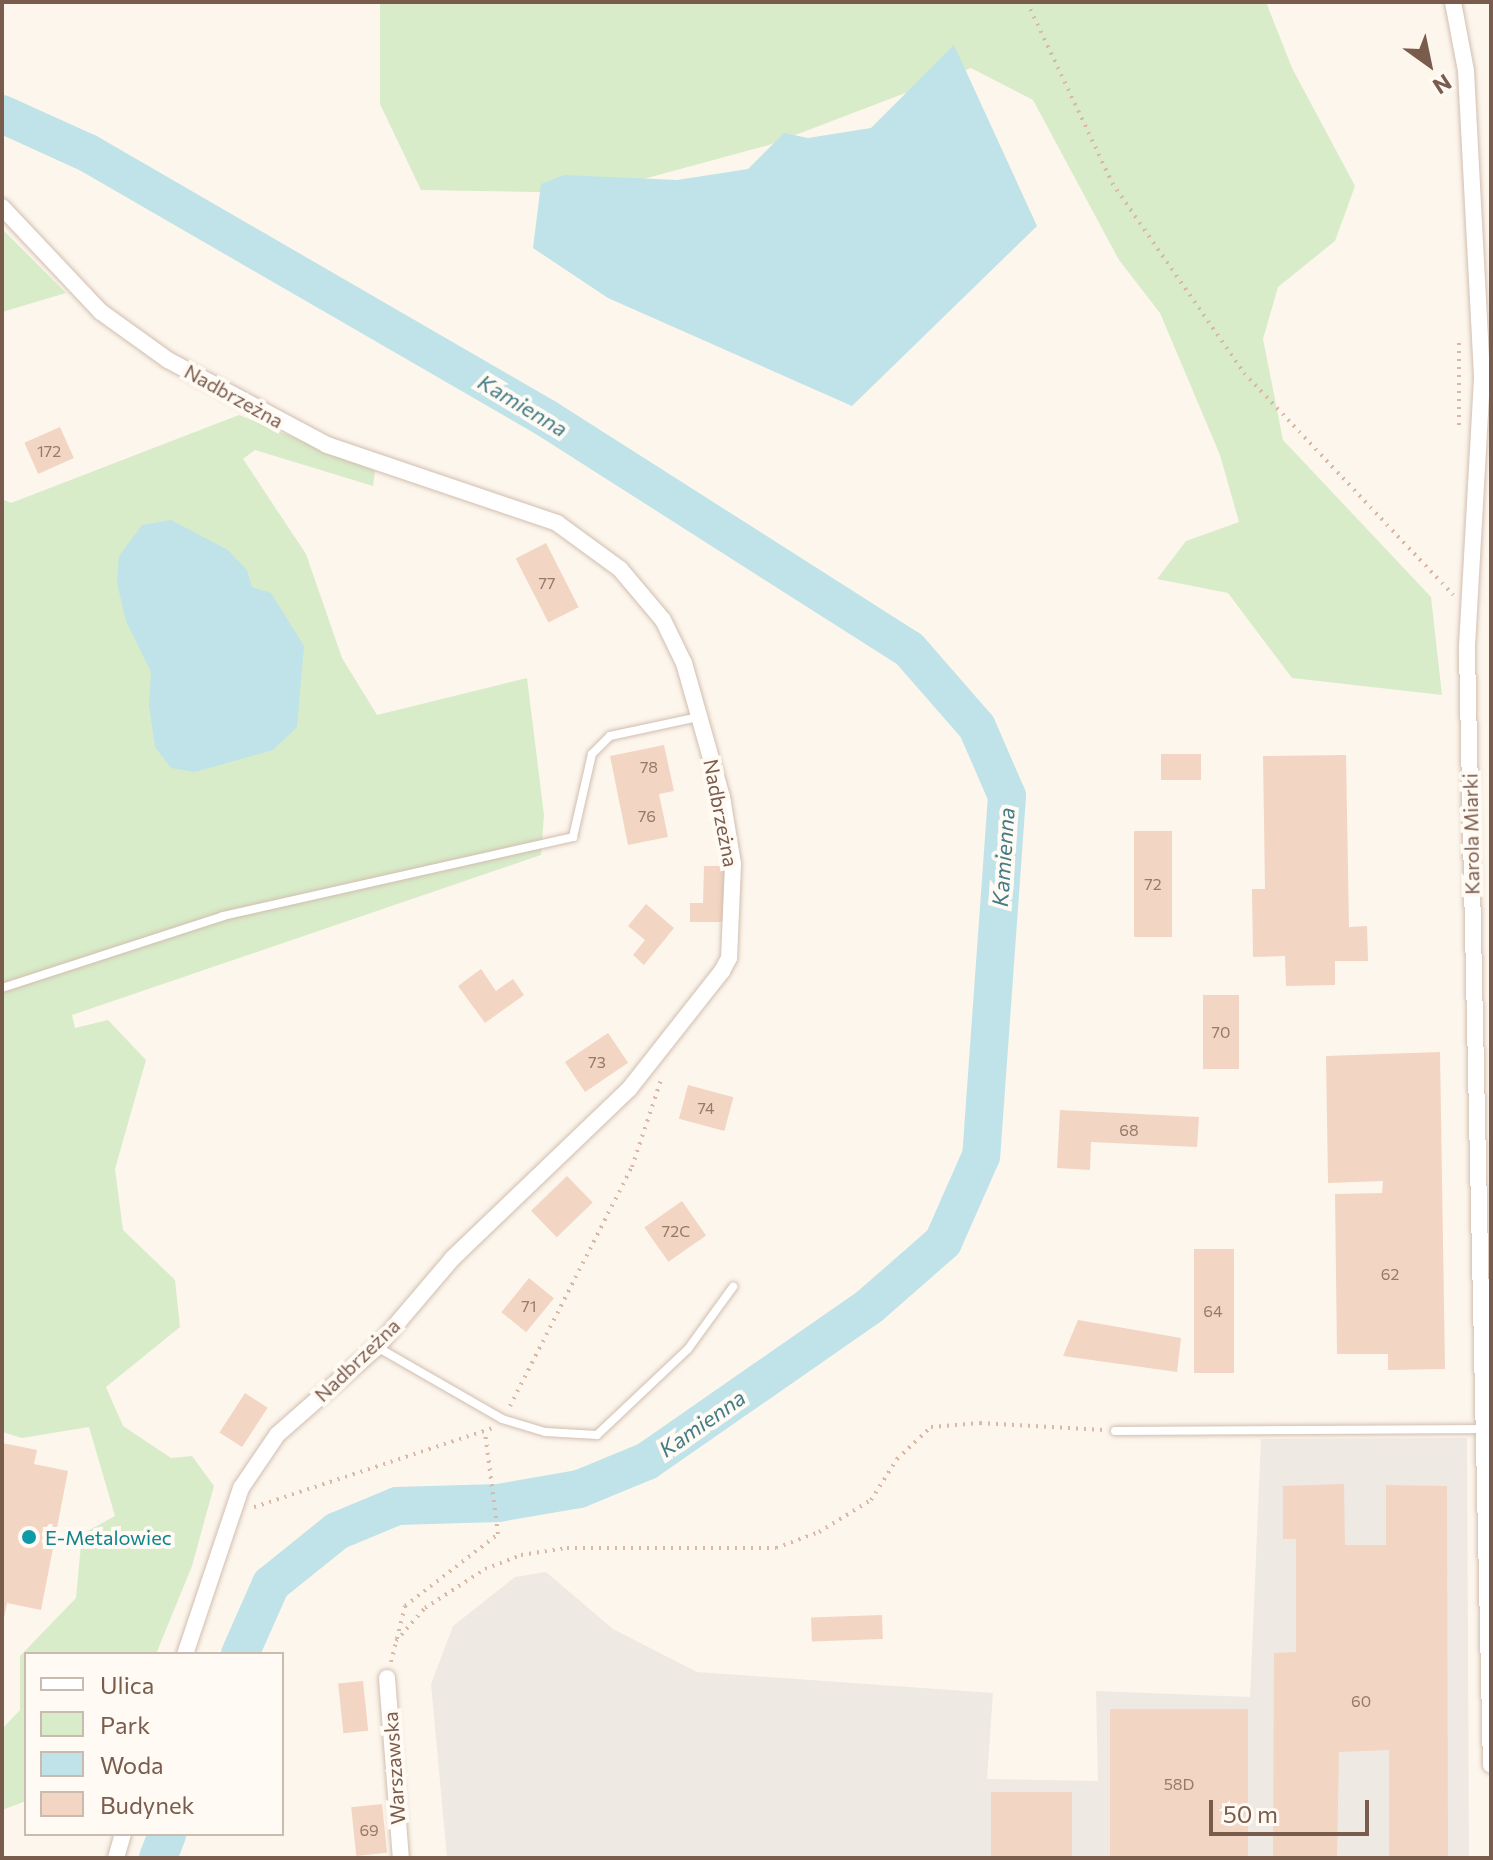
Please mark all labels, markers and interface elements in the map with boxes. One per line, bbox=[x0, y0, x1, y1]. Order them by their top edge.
north arrow bbox=[1389, 24, 1469, 104]
text: N bbox=[1428, 69, 1457, 100]
street label: Nadbrzeżna bbox=[180, 359, 288, 433]
water label: Kamienna bbox=[474, 368, 572, 442]
house number: 172 bbox=[37, 441, 61, 461]
house number: 77 bbox=[539, 573, 555, 593]
house number: 78 bbox=[640, 757, 658, 777]
street label: Nadbrzeżna bbox=[699, 757, 743, 869]
street label: Karola Miarki bbox=[1458, 773, 1484, 895]
house number: 76 bbox=[638, 806, 656, 826]
water label: Kamienna bbox=[986, 806, 1020, 908]
house number: 72 bbox=[1144, 874, 1162, 894]
house number: 70 bbox=[1212, 1022, 1230, 1042]
house number: 73 bbox=[588, 1052, 606, 1072]
house number: 74 bbox=[697, 1098, 715, 1118]
house number: 68 bbox=[1119, 1120, 1139, 1140]
house number: 72C bbox=[662, 1221, 690, 1241]
house number: 62 bbox=[1381, 1264, 1399, 1284]
house number: 71 bbox=[521, 1296, 537, 1316]
house number: 64 bbox=[1203, 1301, 1223, 1321]
street label: Nadbrzeżna bbox=[309, 1313, 405, 1407]
water label: Kamienna bbox=[654, 1384, 750, 1462]
place label: E-Metalowiec bbox=[45, 1525, 172, 1549]
marker: E-Metalowiec bbox=[20, 1528, 38, 1546]
legend bbox=[24, 1652, 284, 1836]
text: Ulica bbox=[100, 1670, 154, 1699]
house number: 60 bbox=[1351, 1691, 1371, 1711]
text: Park bbox=[100, 1710, 150, 1739]
street label: Warszawska bbox=[378, 1711, 410, 1825]
text: Woda bbox=[100, 1750, 164, 1779]
house number: 58D bbox=[1164, 1774, 1194, 1794]
scale bar bbox=[1213, 1784, 1373, 1834]
text: Budynek bbox=[100, 1790, 195, 1819]
text: 50 m bbox=[1223, 1799, 1278, 1828]
house number: 69 bbox=[359, 1820, 379, 1840]

